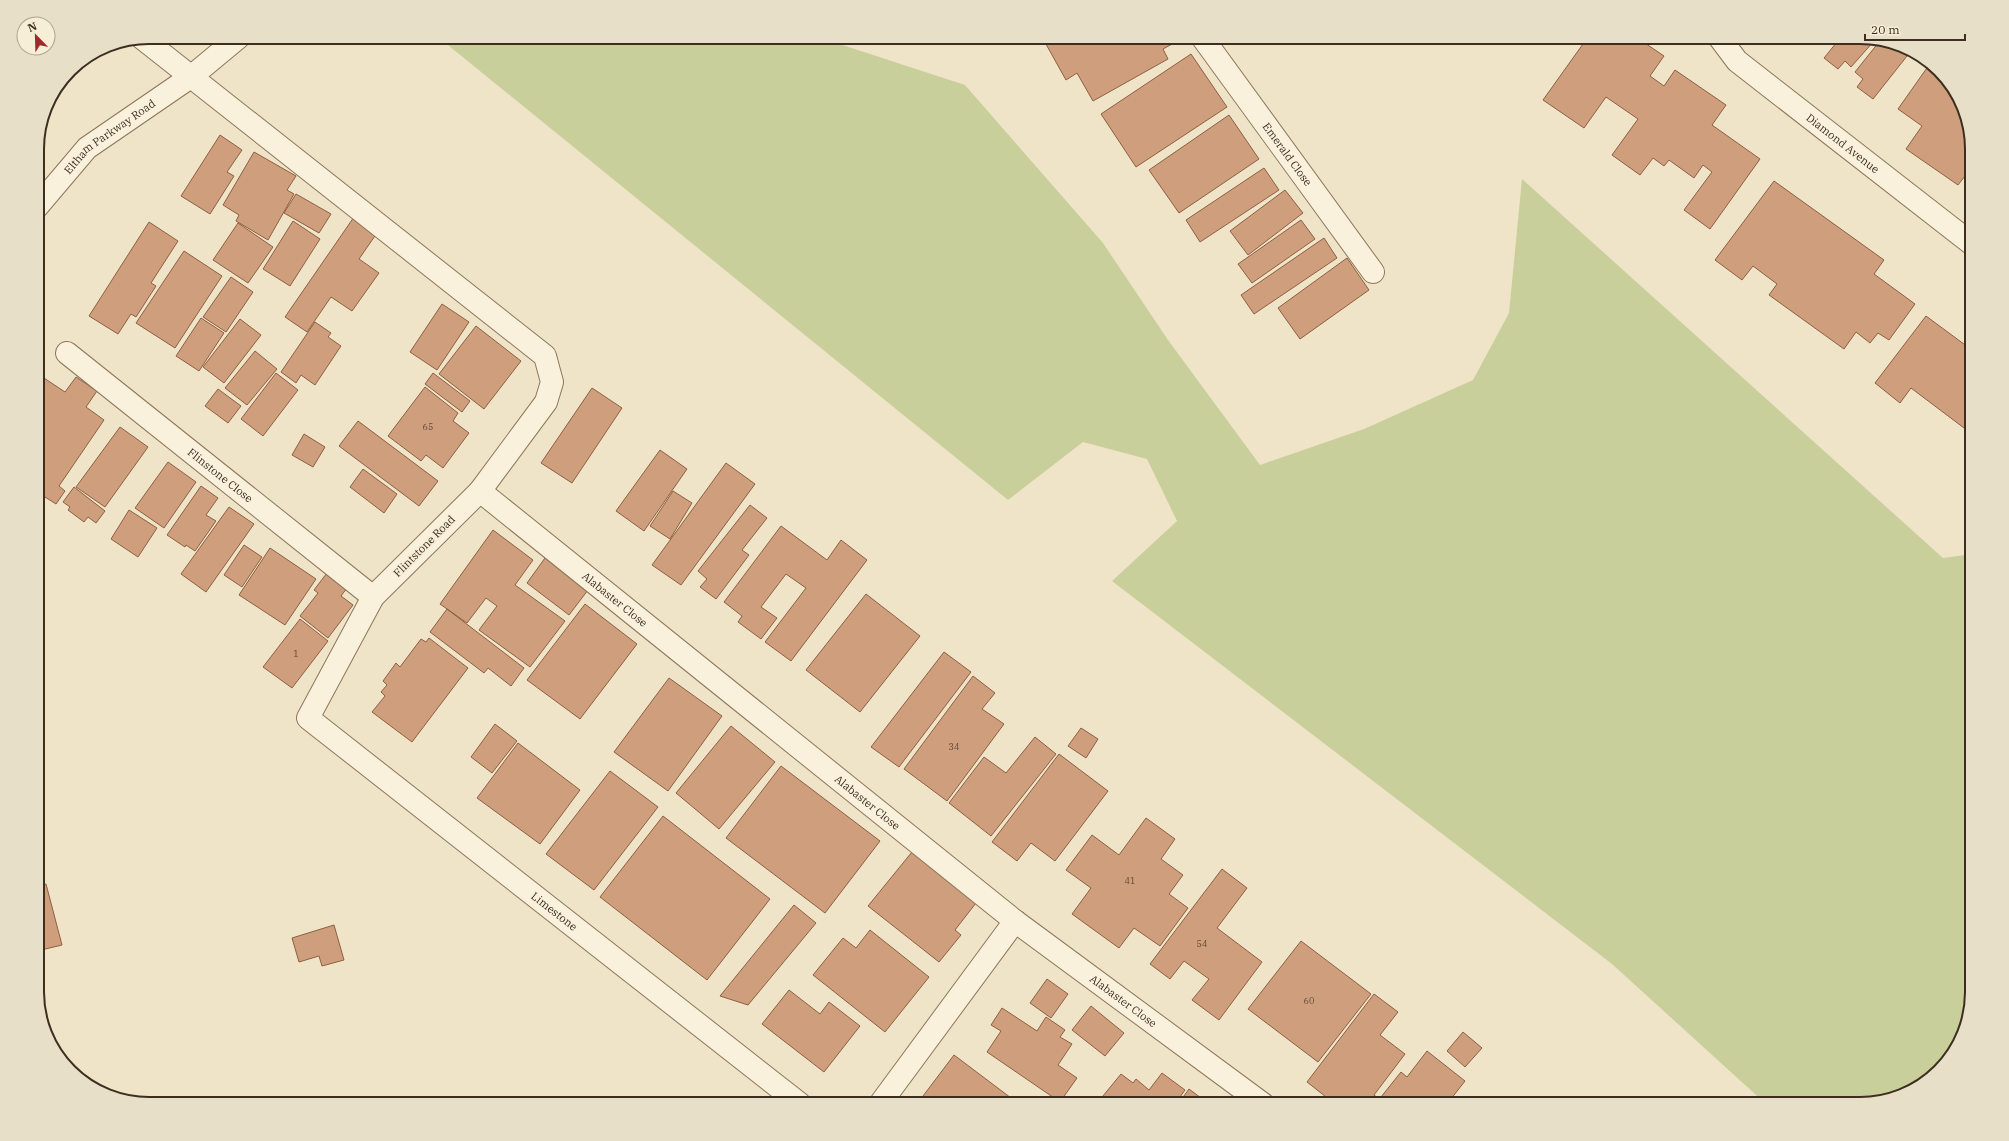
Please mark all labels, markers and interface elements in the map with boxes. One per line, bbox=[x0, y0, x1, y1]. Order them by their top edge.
north arrow bbox=[16, 16, 56, 56]
scale bar bbox=[1865, 16, 1965, 42]
text: N bbox=[25, 19, 39, 35]
text: 20 m bbox=[1871, 22, 1900, 37]
street label: Eltham Parkway Road bbox=[61, 96, 158, 177]
street label: Diamond Avenue bbox=[1803, 110, 1882, 176]
street label: Emerald Close bbox=[1260, 120, 1315, 189]
house number: 65 bbox=[423, 421, 433, 432]
street label: Flinstone Close bbox=[185, 445, 256, 506]
street label: Flintstone Road bbox=[390, 512, 458, 580]
street label: Alabaster Close bbox=[579, 569, 650, 630]
house number: 1 bbox=[293, 648, 299, 659]
house number: 34 bbox=[949, 741, 959, 752]
street label: Alabaster Close bbox=[832, 772, 903, 833]
house number: 41 bbox=[1125, 875, 1135, 886]
street label: Limestone bbox=[528, 889, 580, 934]
house number: 54 bbox=[1197, 938, 1207, 949]
street label: Alabaster Close bbox=[1087, 972, 1160, 1030]
house number: 60 bbox=[1304, 995, 1314, 1006]

